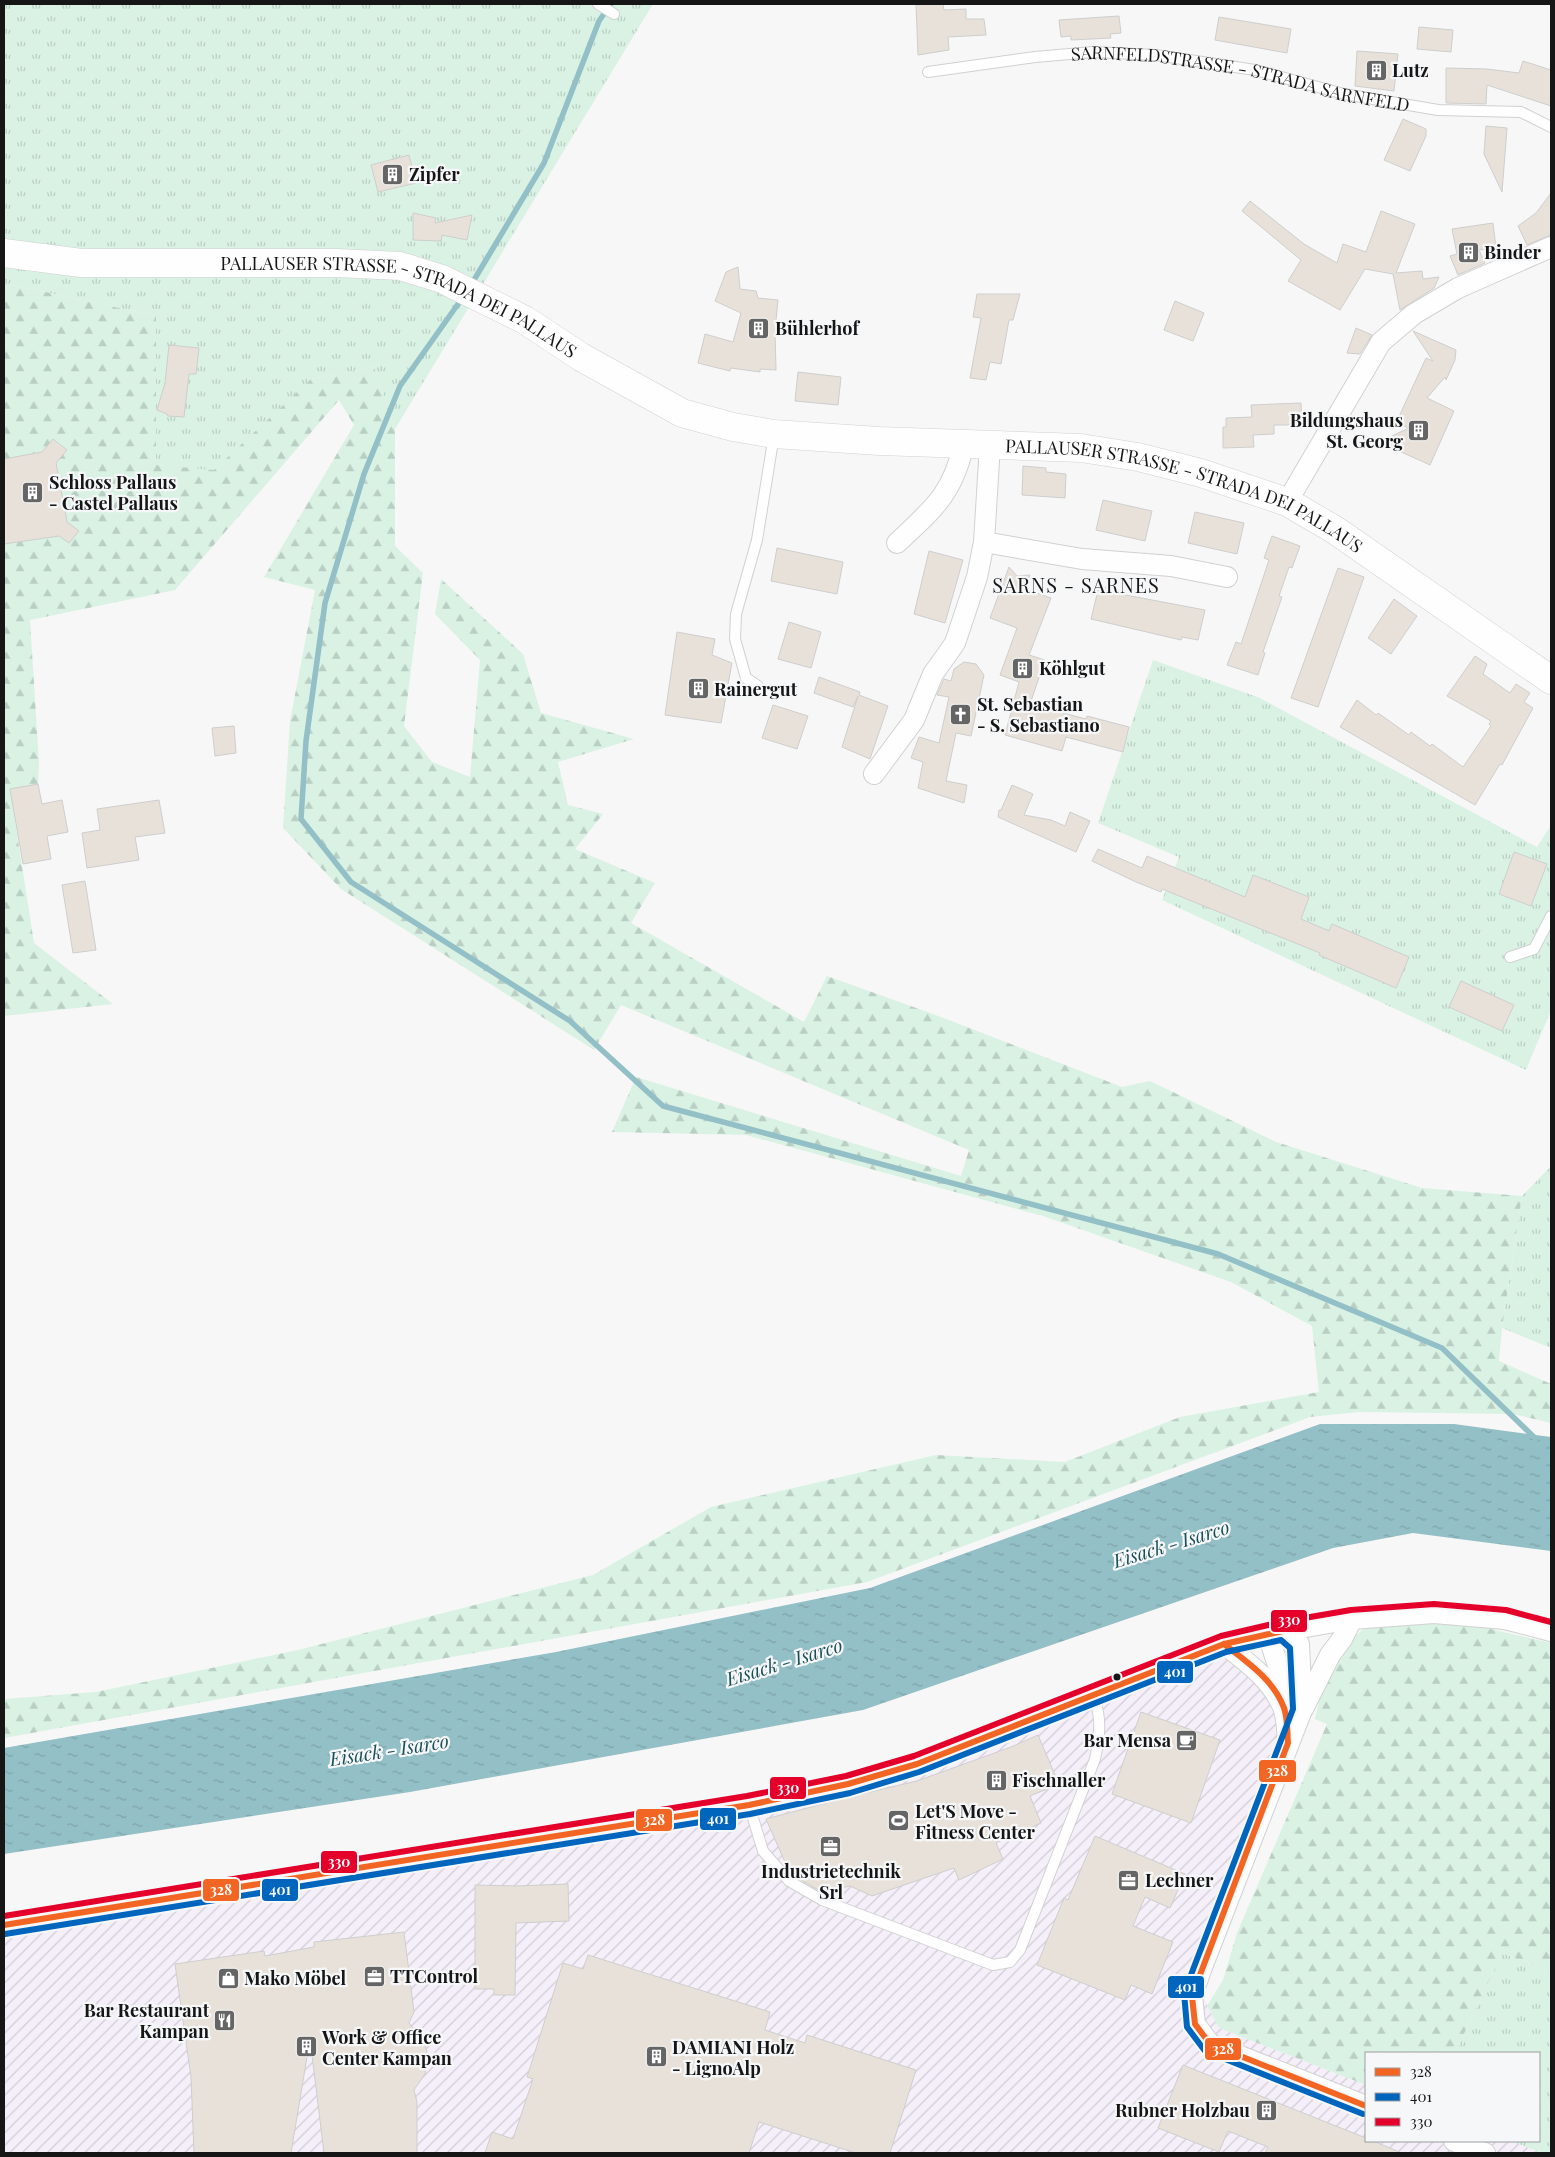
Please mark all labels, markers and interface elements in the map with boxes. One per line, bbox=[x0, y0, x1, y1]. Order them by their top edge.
street label: SARNFELDSTRASSE - STRADA SARNFELD bbox=[1070, 40, 1411, 117]
building icon: Lutz bbox=[1364, 58, 1388, 82]
place label: Lutz bbox=[1392, 58, 1429, 82]
building icon: Zipfer bbox=[381, 162, 405, 186]
place label: Zipfer bbox=[409, 162, 460, 186]
building icon: Binder bbox=[1456, 240, 1480, 264]
place label: Binder bbox=[1484, 240, 1542, 264]
street label: PALLAUSER STRASSE - STRADA DEI PALLAUS bbox=[220, 251, 582, 363]
building icon: Bühlerhof bbox=[747, 316, 771, 340]
place label: Bühlerhof bbox=[775, 316, 860, 340]
place label: Bildungshaus St. Georg bbox=[1290, 408, 1403, 453]
building icon: Bildungshaus St. Georg bbox=[1407, 418, 1431, 442]
street label: PALLAUSER STRASSE - STRADA DEI PALLAUS bbox=[1005, 433, 1368, 558]
place label: Schloss Pallaus - Castel Pallaus bbox=[49, 470, 178, 515]
building icon: Schloss Pallaus - Castel Pallaus bbox=[21, 480, 45, 504]
district label: SARNS - SARNES bbox=[992, 571, 1160, 598]
building icon: Köhlgut bbox=[1011, 656, 1035, 680]
place label: Köhlgut bbox=[1039, 656, 1106, 680]
building icon: Rainergut bbox=[686, 677, 710, 701]
place label: Rainergut bbox=[714, 677, 798, 701]
place label: St. Sebastian - S. Sebastiano bbox=[977, 692, 1100, 737]
church icon: St. Sebastian - S. Sebastiano bbox=[949, 702, 973, 726]
water label: Eisack - Isarco bbox=[1109, 1513, 1232, 1573]
line badge: 330 bbox=[1270, 1609, 1308, 1633]
text: 330 bbox=[1278, 1610, 1300, 1629]
water label: Eisack - Isarco bbox=[722, 1631, 845, 1691]
line badge: 401 bbox=[1156, 1660, 1194, 1684]
text: 401 bbox=[1164, 1662, 1186, 1681]
unlabelled marker bbox=[1112, 1672, 1122, 1682]
water label: Eisack - Isarco bbox=[327, 1727, 450, 1771]
place label: Bar Mensa bbox=[1083, 1728, 1172, 1752]
cafe icon: Bar Mensa bbox=[1175, 1728, 1199, 1752]
line badge: 328 bbox=[1258, 1759, 1297, 1783]
text: 328 bbox=[1266, 1761, 1288, 1780]
building icon: Fischnaller bbox=[984, 1768, 1008, 1792]
place label: Fischnaller bbox=[1012, 1768, 1106, 1792]
line badge: 330 bbox=[769, 1776, 807, 1800]
text: 330 bbox=[777, 1778, 799, 1797]
place label: Let'S Move - Fitness Center bbox=[915, 1799, 1036, 1844]
line badge: 401 bbox=[699, 1807, 737, 1831]
line badge: 328 bbox=[635, 1808, 673, 1832]
text: 401 bbox=[707, 1809, 729, 1828]
sports icon: Let'S Move - Fitness Center bbox=[887, 1809, 911, 1833]
text: 328 bbox=[643, 1810, 665, 1829]
office icon: Industrietechnik Srl bbox=[819, 1834, 843, 1858]
line badge: 330 bbox=[320, 1850, 358, 1874]
text: 330 bbox=[328, 1852, 350, 1871]
place label: Industrietechnik Srl bbox=[761, 1859, 901, 1904]
office icon: Lechner bbox=[1117, 1868, 1141, 1892]
place label: Lechner bbox=[1145, 1868, 1214, 1892]
line badge: 328 bbox=[202, 1878, 240, 1902]
line badge: 401 bbox=[261, 1878, 299, 1902]
text: 328 bbox=[210, 1880, 232, 1899]
text: 401 bbox=[269, 1880, 291, 1899]
office icon: TTControl bbox=[362, 1964, 386, 1988]
place label: TTControl bbox=[390, 1964, 478, 1988]
shop icon: Mako Möbel bbox=[216, 1966, 240, 1990]
place label: Mako Möbel bbox=[244, 1966, 347, 1990]
line badge: 401 bbox=[1167, 1975, 1205, 1999]
text: 401 bbox=[1175, 1977, 1197, 1996]
place label: Bar Restaurant Kampan bbox=[84, 1998, 210, 2043]
restaurant icon: Bar Restaurant Kampan bbox=[213, 2008, 237, 2032]
place label: Work & Office Center Kampan bbox=[321, 2025, 452, 2070]
building icon: Work & Office Center Kampan bbox=[294, 2035, 318, 2059]
place label: DAMIANI Holz - LignoAlp bbox=[672, 2035, 794, 2080]
line badge: 328 bbox=[1204, 2037, 1242, 2061]
text: 328 bbox=[1212, 2039, 1234, 2058]
building icon: DAMIANI Holz - LignoAlp bbox=[644, 2045, 668, 2069]
legend bbox=[1365, 2052, 1540, 2142]
text: 328 bbox=[1410, 2061, 1432, 2081]
text: 401 bbox=[1410, 2086, 1432, 2106]
place label: Rubner Holzbau bbox=[1115, 2098, 1250, 2122]
building icon: Rubner Holzbau bbox=[1254, 2098, 1278, 2122]
text: 330 bbox=[1410, 2111, 1433, 2131]

